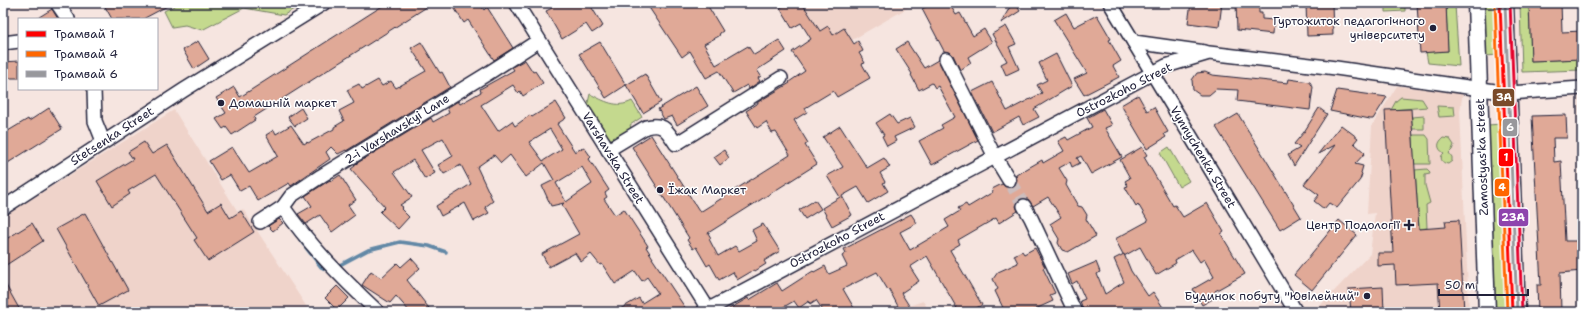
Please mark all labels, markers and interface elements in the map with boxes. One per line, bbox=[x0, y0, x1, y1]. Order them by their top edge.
place label: Гуртожиток педагогічного університету bbox=[1273, 13, 1425, 43]
legend bbox=[18, 18, 158, 90]
marker: Гуртожиток педагогічного університету bbox=[1428, 23, 1438, 33]
text: Трамвай 1 bbox=[54, 26, 115, 42]
text: Трамвай 4 bbox=[54, 46, 118, 62]
street label: Ostrozkoho Street bbox=[1073, 59, 1175, 121]
text: Трамвай 6 bbox=[54, 66, 118, 82]
line badge: 3А bbox=[1492, 88, 1515, 107]
street label: 2-i Varshavskyi Lane bbox=[342, 90, 452, 168]
text: 3А bbox=[1496, 90, 1513, 105]
place label: Домашній маркет bbox=[229, 95, 338, 111]
marker: Домашній маркет bbox=[216, 98, 226, 108]
street label: Zamostyas'ka street bbox=[1472, 98, 1492, 216]
street label: Stetsenka Street bbox=[67, 103, 157, 169]
street label: Vynnychenka Street bbox=[1166, 103, 1240, 211]
street label: Varshavska Street bbox=[578, 109, 648, 207]
line badge: 6 bbox=[1502, 118, 1518, 137]
text: 6 bbox=[1506, 120, 1514, 135]
line badge: 1 bbox=[1498, 148, 1514, 167]
text: 1 bbox=[1503, 150, 1509, 165]
line badge: 4 bbox=[1494, 178, 1510, 197]
text: 4 bbox=[1498, 180, 1506, 195]
place label: Їжак Маркет bbox=[668, 182, 747, 198]
marker: Їжак Маркет bbox=[655, 185, 665, 195]
street label: Ostrozkoho Street bbox=[787, 208, 887, 272]
line badge: 23А bbox=[1498, 208, 1529, 227]
text: 23А bbox=[1501, 210, 1525, 225]
place label: Центр Подології bbox=[1306, 217, 1401, 233]
marker: Центр Подології bbox=[1403, 219, 1415, 231]
scale bar bbox=[1439, 271, 1528, 297]
text: 50 m bbox=[1445, 277, 1475, 293]
place label: Будинок побуту "Ювілейний" bbox=[1185, 288, 1359, 304]
marker: Будинок побуту "Ювілейний" bbox=[1362, 291, 1372, 301]

